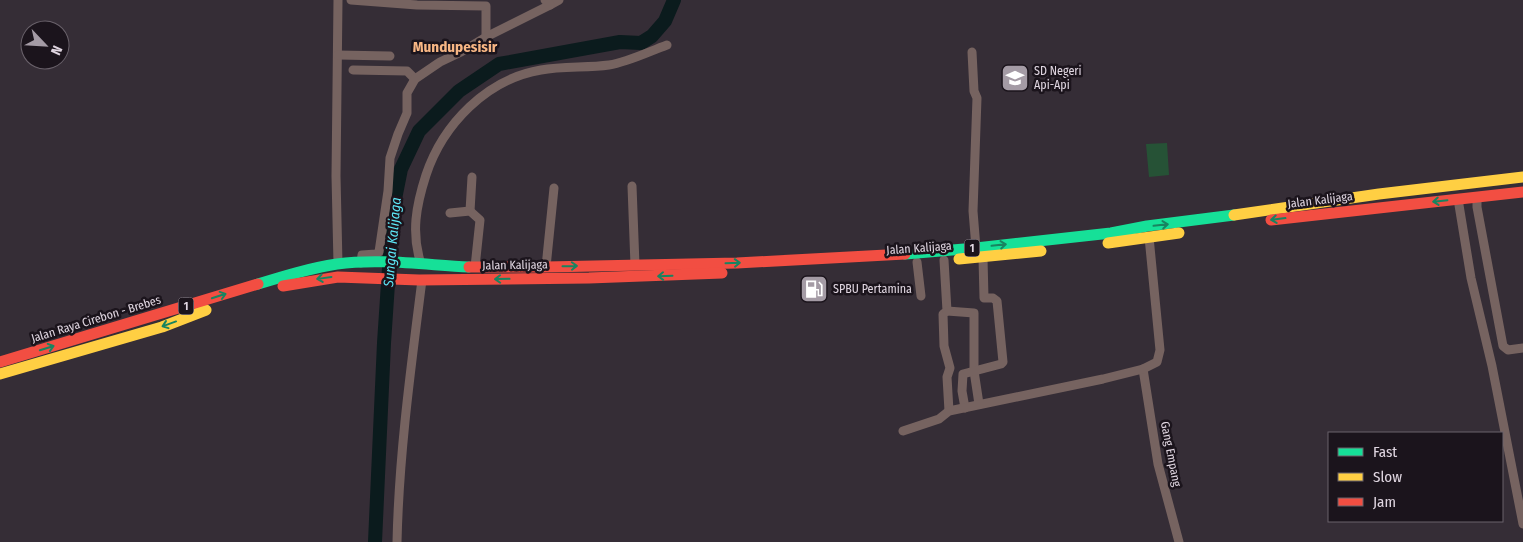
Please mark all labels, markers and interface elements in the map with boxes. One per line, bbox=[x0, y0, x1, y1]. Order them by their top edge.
north arrow bbox=[20, 20, 70, 70]
district label: Mundupesisir bbox=[413, 38, 498, 56]
text: N bbox=[47, 43, 66, 58]
school or university icon: SD Negeri Api-Api bbox=[1000, 63, 1030, 93]
place label: SD Negeri Api-Api bbox=[1034, 64, 1082, 92]
street label: Jalan Kalijaga bbox=[1287, 189, 1353, 211]
one-way arrow bbox=[1432, 196, 1448, 206]
water label: Sungai Kalijaga bbox=[380, 197, 405, 289]
one-way arrow bbox=[1271, 214, 1287, 224]
one-way arrow bbox=[1152, 220, 1168, 230]
street label: Jalan Kalijaga bbox=[886, 239, 952, 257]
road number: 1 bbox=[964, 240, 980, 256]
one-way arrow bbox=[991, 240, 1007, 250]
street label: Jalan Kalijaga bbox=[482, 257, 548, 273]
one-way arrow bbox=[724, 258, 740, 267]
one-way arrow bbox=[562, 261, 578, 271]
one-way arrow bbox=[657, 271, 673, 280]
one-way arrow bbox=[317, 274, 333, 284]
one-way arrow bbox=[494, 274, 510, 284]
fuel station icon: SPBU Pertamina bbox=[799, 274, 829, 304]
place label: SPBU Pertamina bbox=[833, 282, 912, 296]
one-way arrow bbox=[211, 291, 226, 300]
street label: Jalan Raya Cirebon - Brebes bbox=[29, 293, 163, 345]
road number: 1 bbox=[178, 298, 194, 314]
one-way arrow bbox=[161, 320, 177, 329]
one-way arrow bbox=[38, 343, 54, 353]
street label: Gang Empang bbox=[1158, 420, 1184, 488]
legend bbox=[1328, 432, 1503, 522]
text: Fast bbox=[1373, 443, 1397, 461]
text: Slow bbox=[1373, 468, 1402, 486]
text: Jam bbox=[1373, 493, 1396, 511]

